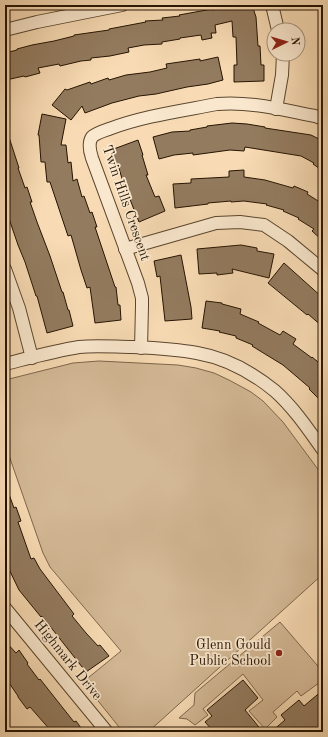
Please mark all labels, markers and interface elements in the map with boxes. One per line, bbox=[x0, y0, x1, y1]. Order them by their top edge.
north arrow bbox=[266, 22, 306, 62]
text: N bbox=[289, 37, 300, 47]
street label: Twin Hills Crescent bbox=[100, 143, 152, 263]
street label: Highmark Drive bbox=[32, 617, 104, 703]
place label: Glenn Gould Public School bbox=[189, 638, 271, 668]
marker: Glenn Gould Public School bbox=[274, 648, 284, 658]

